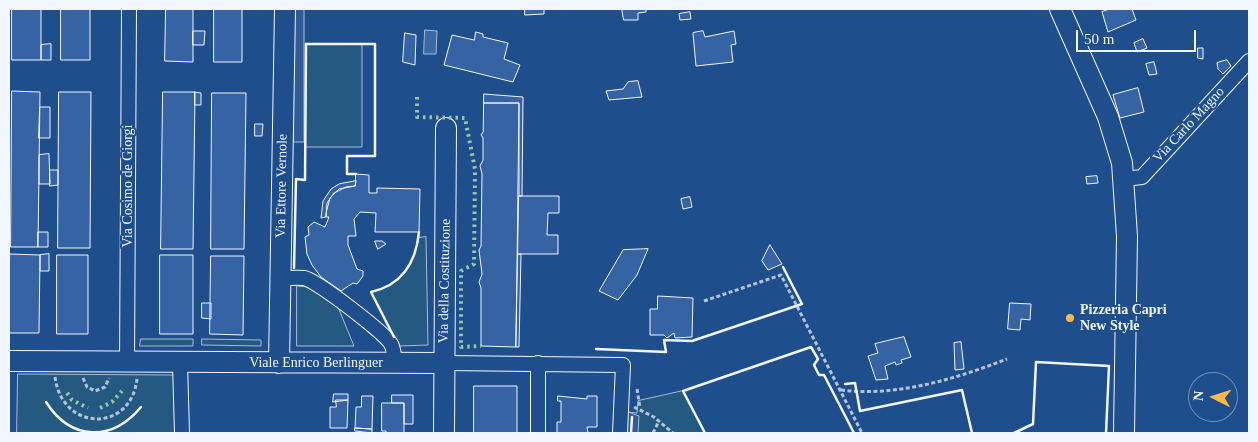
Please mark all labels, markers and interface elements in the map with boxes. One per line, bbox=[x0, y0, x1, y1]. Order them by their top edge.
scale bar bbox=[1078, 20, 1198, 52]
text: 50 m bbox=[1084, 31, 1114, 47]
street label: Via Carlo Magno bbox=[1150, 84, 1228, 166]
street label: Via Cosimo de Giorgi bbox=[120, 125, 136, 247]
street label: Via Ettore Vernole bbox=[273, 134, 291, 238]
street label: Via della Costituzione bbox=[436, 219, 454, 343]
place label: Pizzeria Capri New Style bbox=[1080, 302, 1167, 334]
marker: Pizzeria Capri New Style bbox=[1064, 312, 1076, 324]
street label: Viale Enrico Berlinguer bbox=[249, 355, 383, 371]
north arrow bbox=[1188, 372, 1238, 422]
text: N bbox=[1191, 390, 1206, 401]

